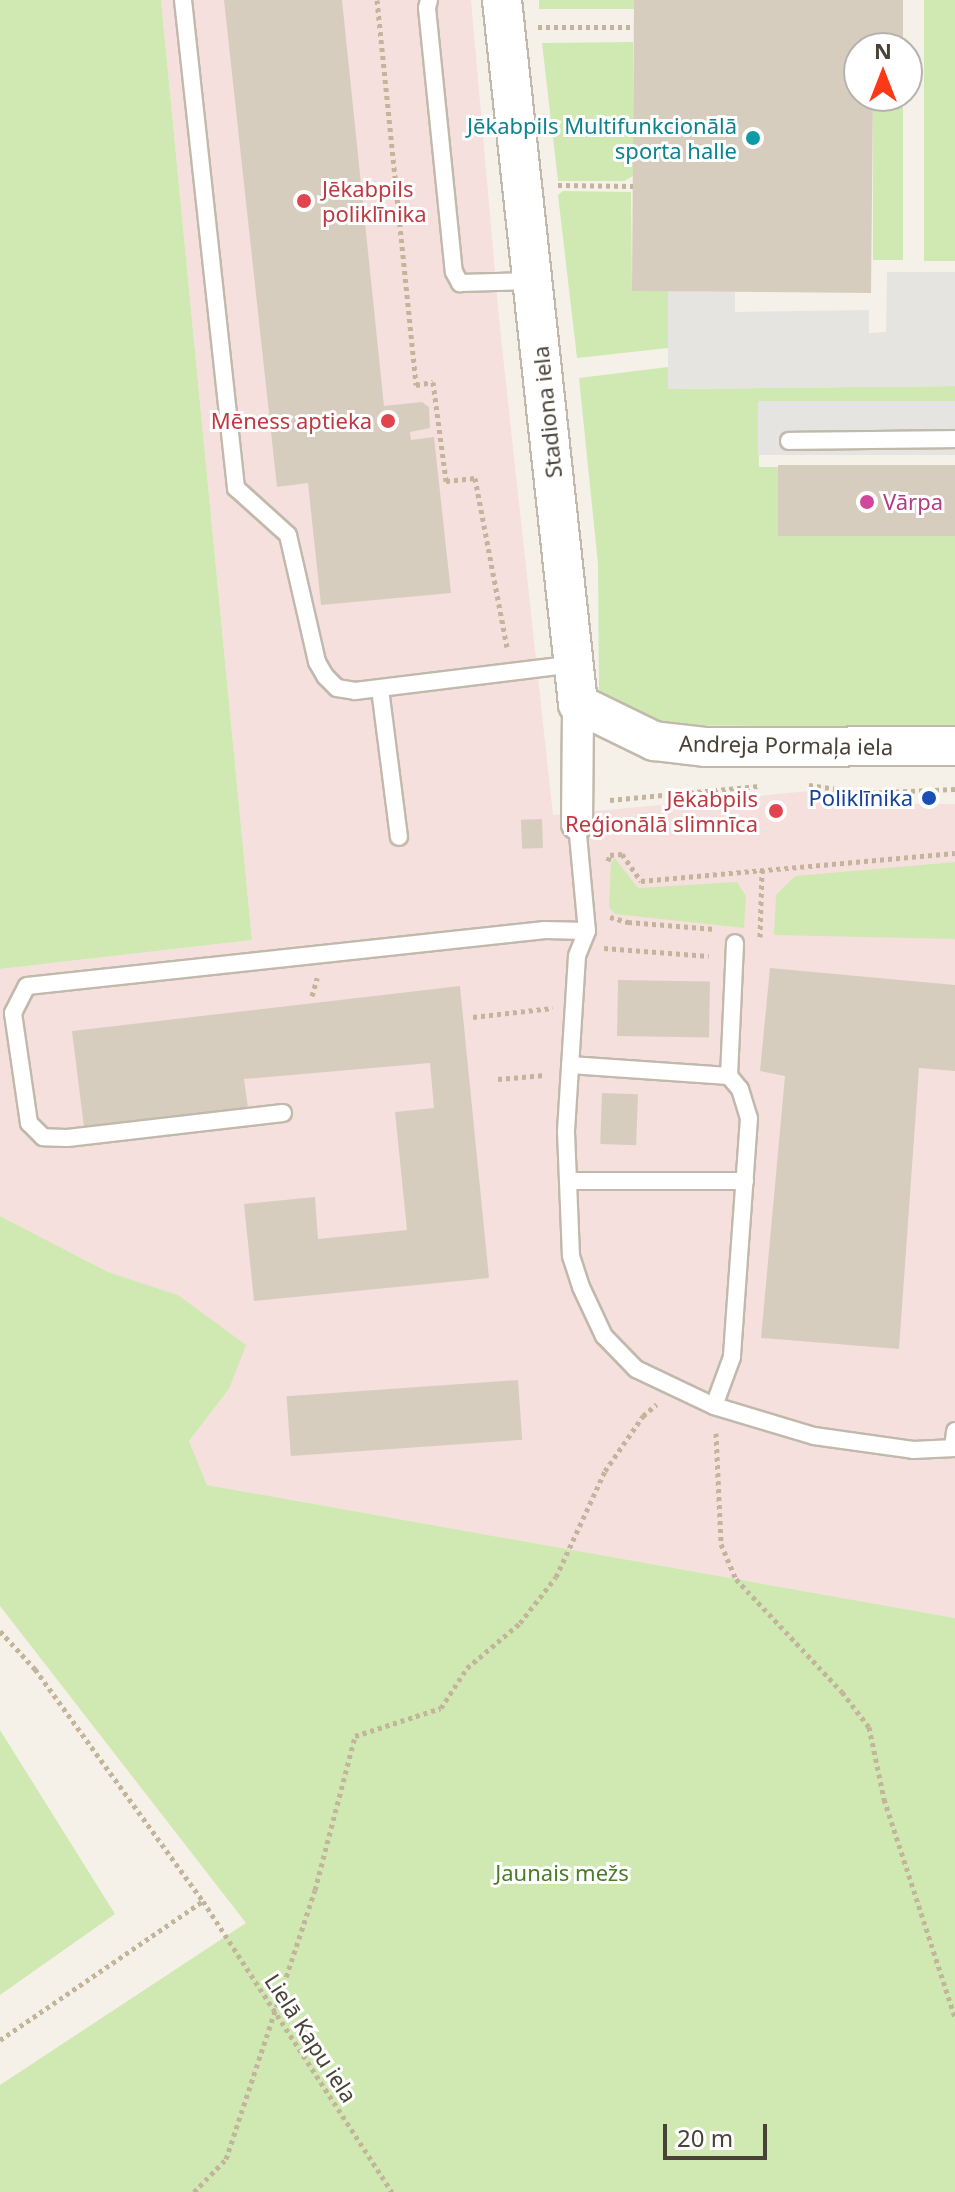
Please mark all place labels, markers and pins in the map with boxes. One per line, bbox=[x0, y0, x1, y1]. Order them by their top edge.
place label: Jēkabpils Multifunkcionālā sporta halle bbox=[467, 112, 737, 164]
marker: Jēkabpils Multifunkcionālā sporta halle bbox=[744, 129, 762, 147]
place label: Jēkabpils poliklīnika bbox=[322, 175, 427, 226]
marker: Jēkabpils poliklīnika bbox=[293, 190, 315, 212]
place label: Mēness aptieka bbox=[211, 408, 372, 434]
marker: Mēness aptieka bbox=[379, 412, 397, 430]
place label: Vārpa bbox=[883, 489, 943, 515]
marker: Vārpa bbox=[858, 493, 876, 511]
place label: Jēkabpils Reģionālā slimnīca bbox=[565, 785, 758, 836]
place label: Poliklīnika bbox=[809, 785, 913, 811]
marker: Poliklīnika bbox=[920, 789, 938, 807]
marker: Jēkabpils Reģionālā slimnīca bbox=[765, 800, 787, 822]

